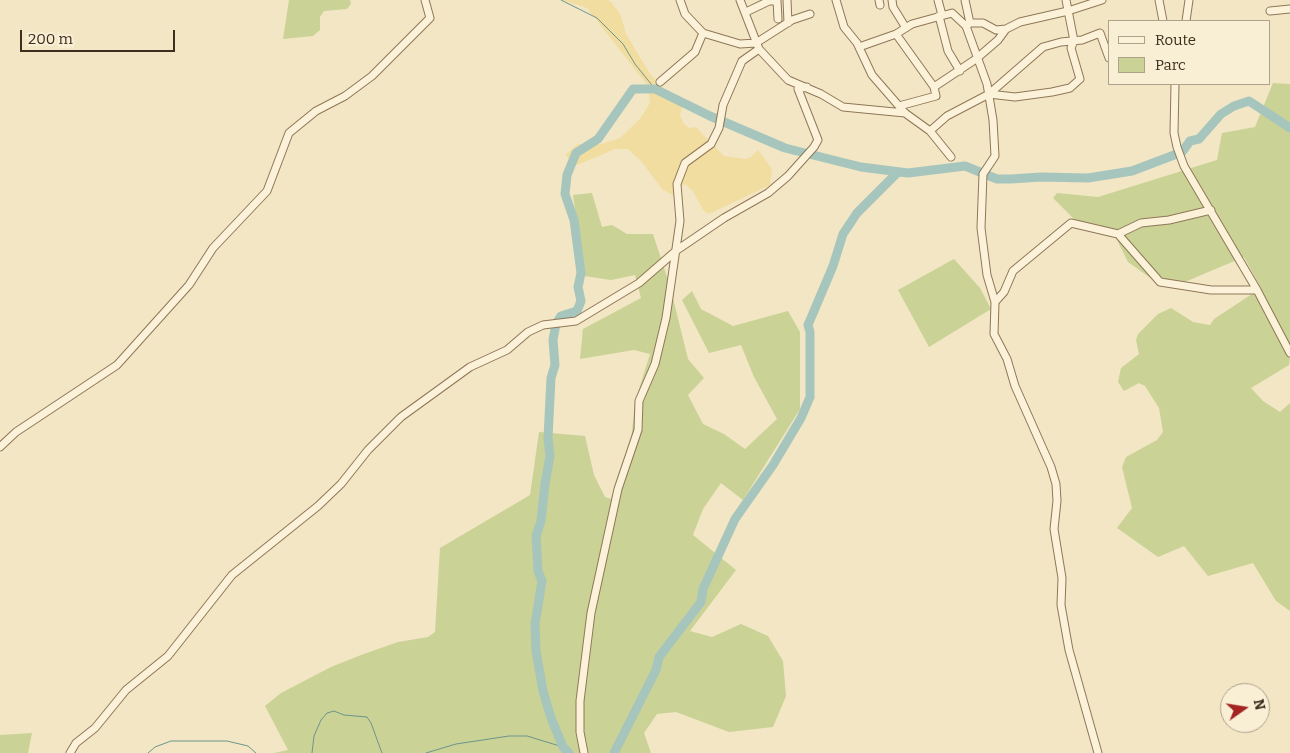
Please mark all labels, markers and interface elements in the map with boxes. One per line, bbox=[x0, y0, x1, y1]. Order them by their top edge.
scale bar bbox=[22, 20, 178, 52]
legend bbox=[1108, 20, 1270, 85]
text: 200 m bbox=[28, 30, 73, 48]
text: Route bbox=[1155, 31, 1196, 49]
text: Parc bbox=[1155, 56, 1186, 74]
north arrow bbox=[1220, 683, 1270, 733]
text: N bbox=[1250, 698, 1269, 712]

